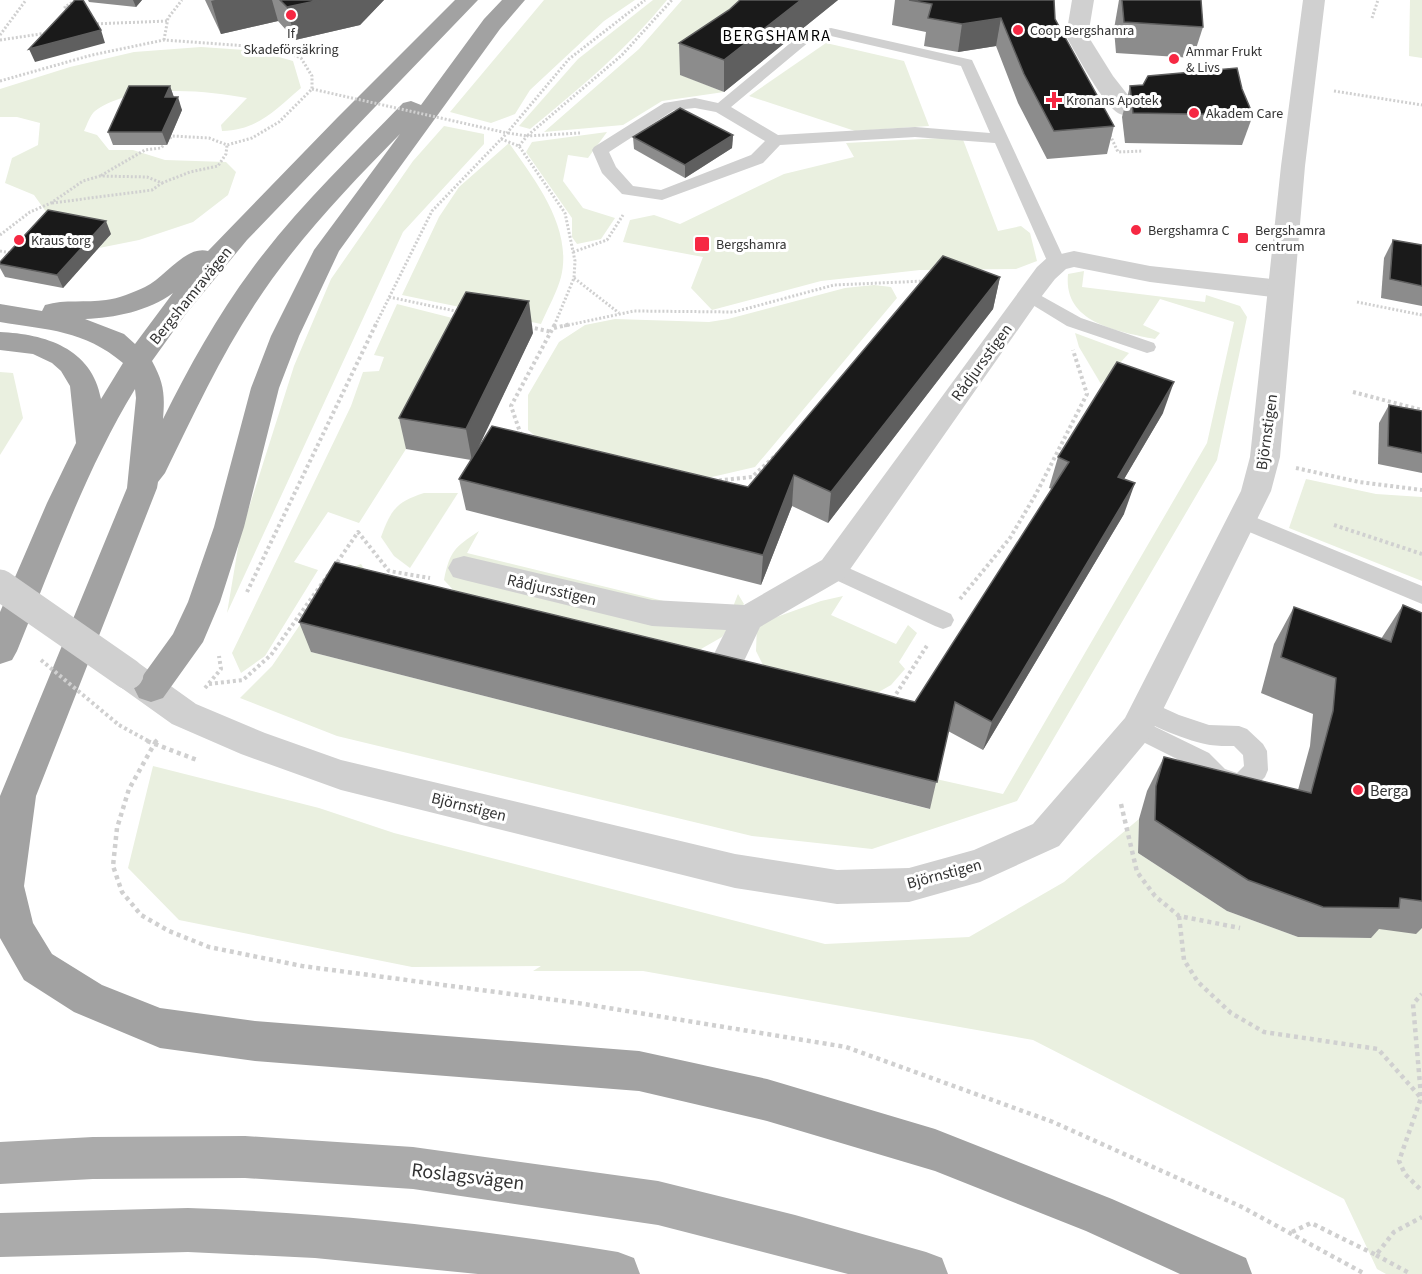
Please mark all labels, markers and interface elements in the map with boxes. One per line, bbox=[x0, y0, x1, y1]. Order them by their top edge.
marker: If Skadeförsäkring bbox=[284, 8, 298, 22]
place label: Coop Bergshamra bbox=[1030, 21, 1134, 41]
marker: Coop Bergshamra bbox=[1011, 23, 1025, 37]
place label: If Skadeförsäkring bbox=[243, 24, 339, 60]
district label: BERGSHAMRA bbox=[723, 25, 831, 47]
place label: Ammar Frukt & Livs bbox=[1186, 42, 1262, 78]
marker: Ammar Frukt & Livs bbox=[1167, 52, 1181, 66]
place label: Kronans Apotek bbox=[1066, 91, 1159, 111]
marker: Kronans Apotek bbox=[1047, 93, 1061, 107]
place label: Akadem Care bbox=[1206, 104, 1283, 124]
marker: Akadem Care bbox=[1187, 106, 1201, 120]
place label: Bergshamra C bbox=[1148, 221, 1229, 241]
place label: Bergshamra centrum bbox=[1255, 221, 1326, 257]
marker: Bergshamra C bbox=[1129, 223, 1143, 237]
place label: Kraus torg bbox=[31, 231, 91, 251]
marker: Bergshamra centrum bbox=[1236, 231, 1250, 245]
marker: Kraus torg bbox=[12, 233, 26, 247]
marker: Bergshamra bbox=[693, 235, 711, 253]
place label: Bergshamra bbox=[716, 235, 787, 255]
street label: Bergshamravägen bbox=[144, 242, 237, 349]
street label: Rådjursstigen bbox=[946, 319, 1017, 406]
street label: Björnstigen bbox=[1251, 393, 1283, 472]
street label: Rådjursstigen bbox=[505, 569, 599, 611]
place label: Berga bbox=[1370, 780, 1409, 802]
marker: Berga bbox=[1351, 783, 1365, 797]
street label: Björnstigen bbox=[429, 787, 509, 827]
street label: Björnstigen bbox=[904, 853, 984, 895]
street label: Roslagsvägen bbox=[410, 1156, 526, 1198]

